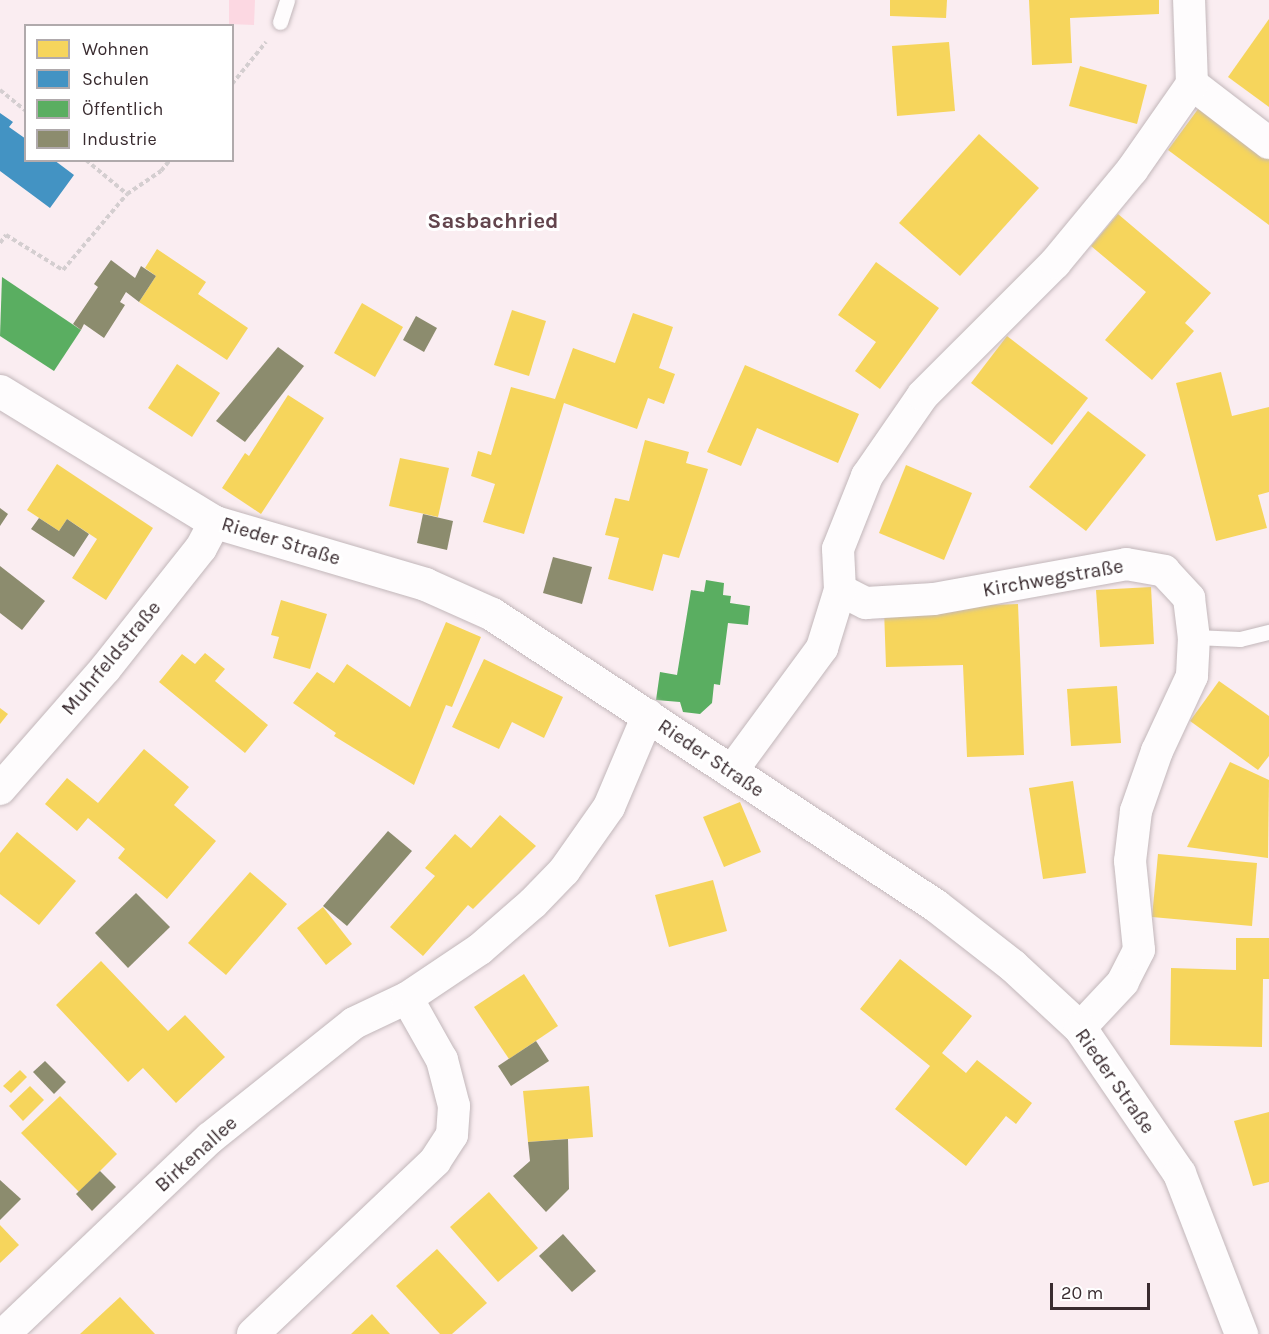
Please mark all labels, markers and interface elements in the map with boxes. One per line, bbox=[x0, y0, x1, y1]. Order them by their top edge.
legend bbox=[24, 24, 234, 162]
text: Wohnen bbox=[82, 38, 149, 60]
text: Schulen bbox=[82, 68, 149, 90]
text: Öffentlich bbox=[82, 98, 163, 120]
text: Industrie bbox=[82, 128, 157, 150]
district label: Sasbachried bbox=[427, 209, 559, 235]
street label: Rieder Straße bbox=[219, 512, 343, 570]
street label: Kirchwegstraße bbox=[981, 554, 1125, 602]
street label: Muhrfeldstraße bbox=[56, 596, 166, 720]
street label: Rieder Straße bbox=[653, 714, 769, 802]
street label: Rieder Straße bbox=[1070, 1024, 1160, 1138]
street label: Birkenallee bbox=[150, 1111, 242, 1197]
scale bar bbox=[1053, 1271, 1154, 1309]
text: 20 m bbox=[1061, 1282, 1103, 1304]

